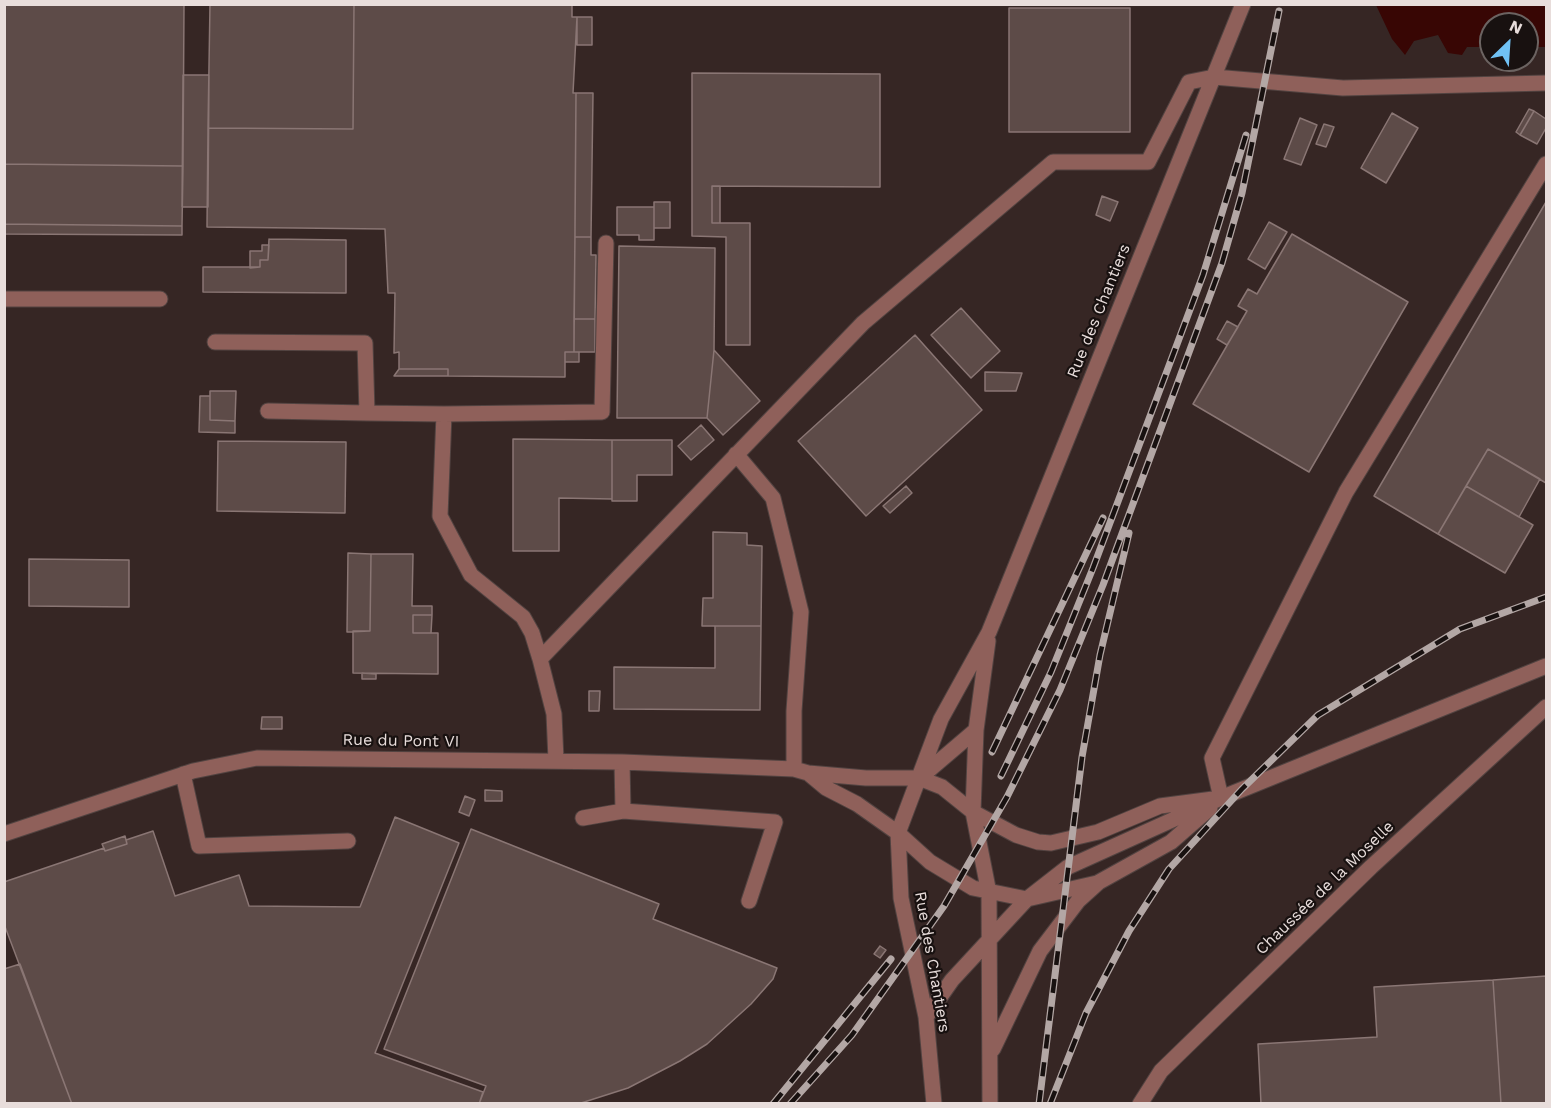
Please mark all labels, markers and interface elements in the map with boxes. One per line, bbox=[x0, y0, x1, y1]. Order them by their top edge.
north arrow bbox=[1479, 12, 1539, 72]
text: N bbox=[1507, 16, 1525, 38]
street label: Rue des Chantiers bbox=[1063, 241, 1135, 381]
street label: Rue du Pont VI bbox=[343, 730, 459, 752]
street label: Chaussée de la Moselle bbox=[1252, 817, 1398, 959]
street label: Rue des Chantiers bbox=[910, 890, 954, 1034]

